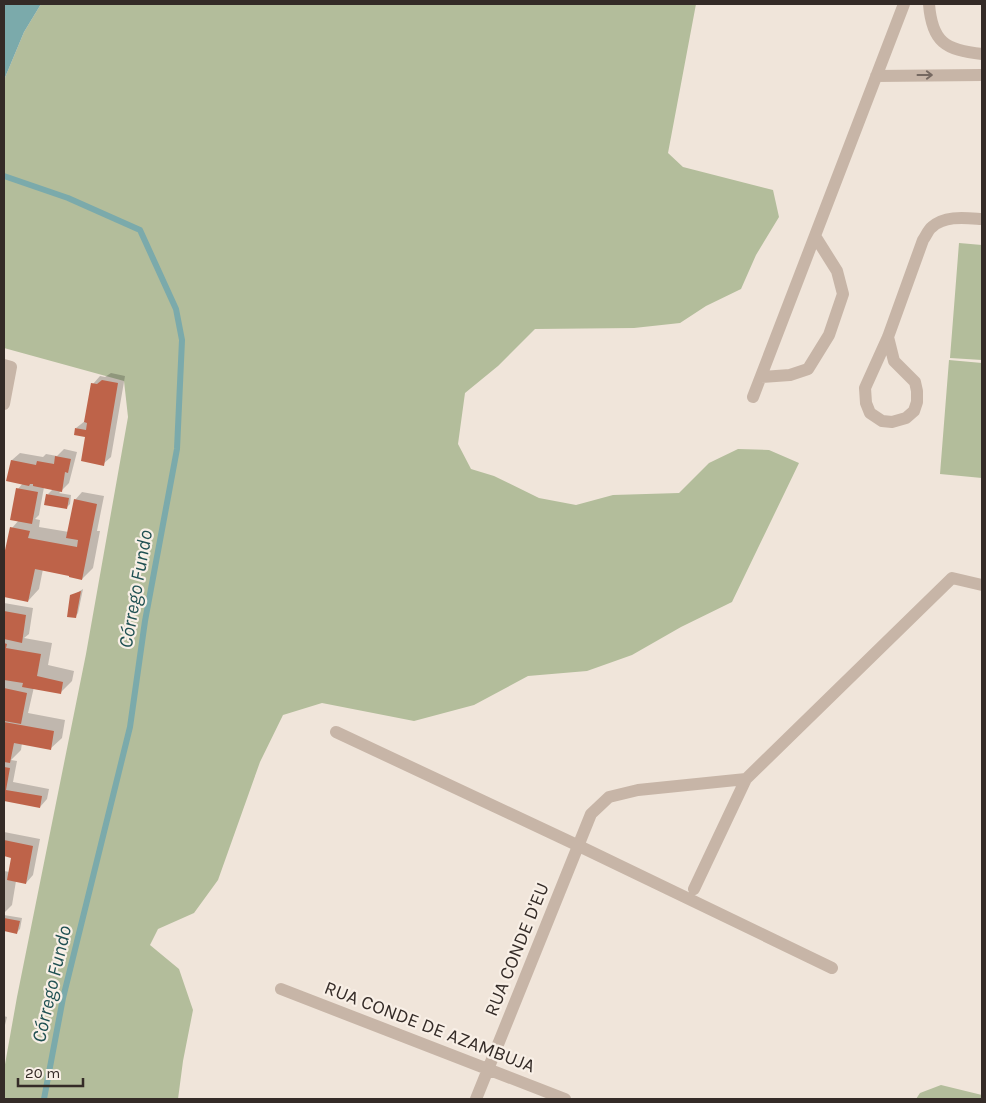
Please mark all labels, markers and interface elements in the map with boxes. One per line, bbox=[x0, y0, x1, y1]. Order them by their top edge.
one-way arrow bbox=[916, 70, 933, 80]
water label: Córrego Fundo bbox=[114, 528, 157, 650]
street label: RUA CONDE D'EU bbox=[480, 879, 554, 1019]
water label: Córrego Fundo bbox=[27, 923, 76, 1045]
street label: RUA CONDE DE AZAMBUJA bbox=[321, 977, 538, 1077]
scale bar bbox=[18, 1056, 82, 1088]
text: 20 m bbox=[25, 1064, 60, 1082]

